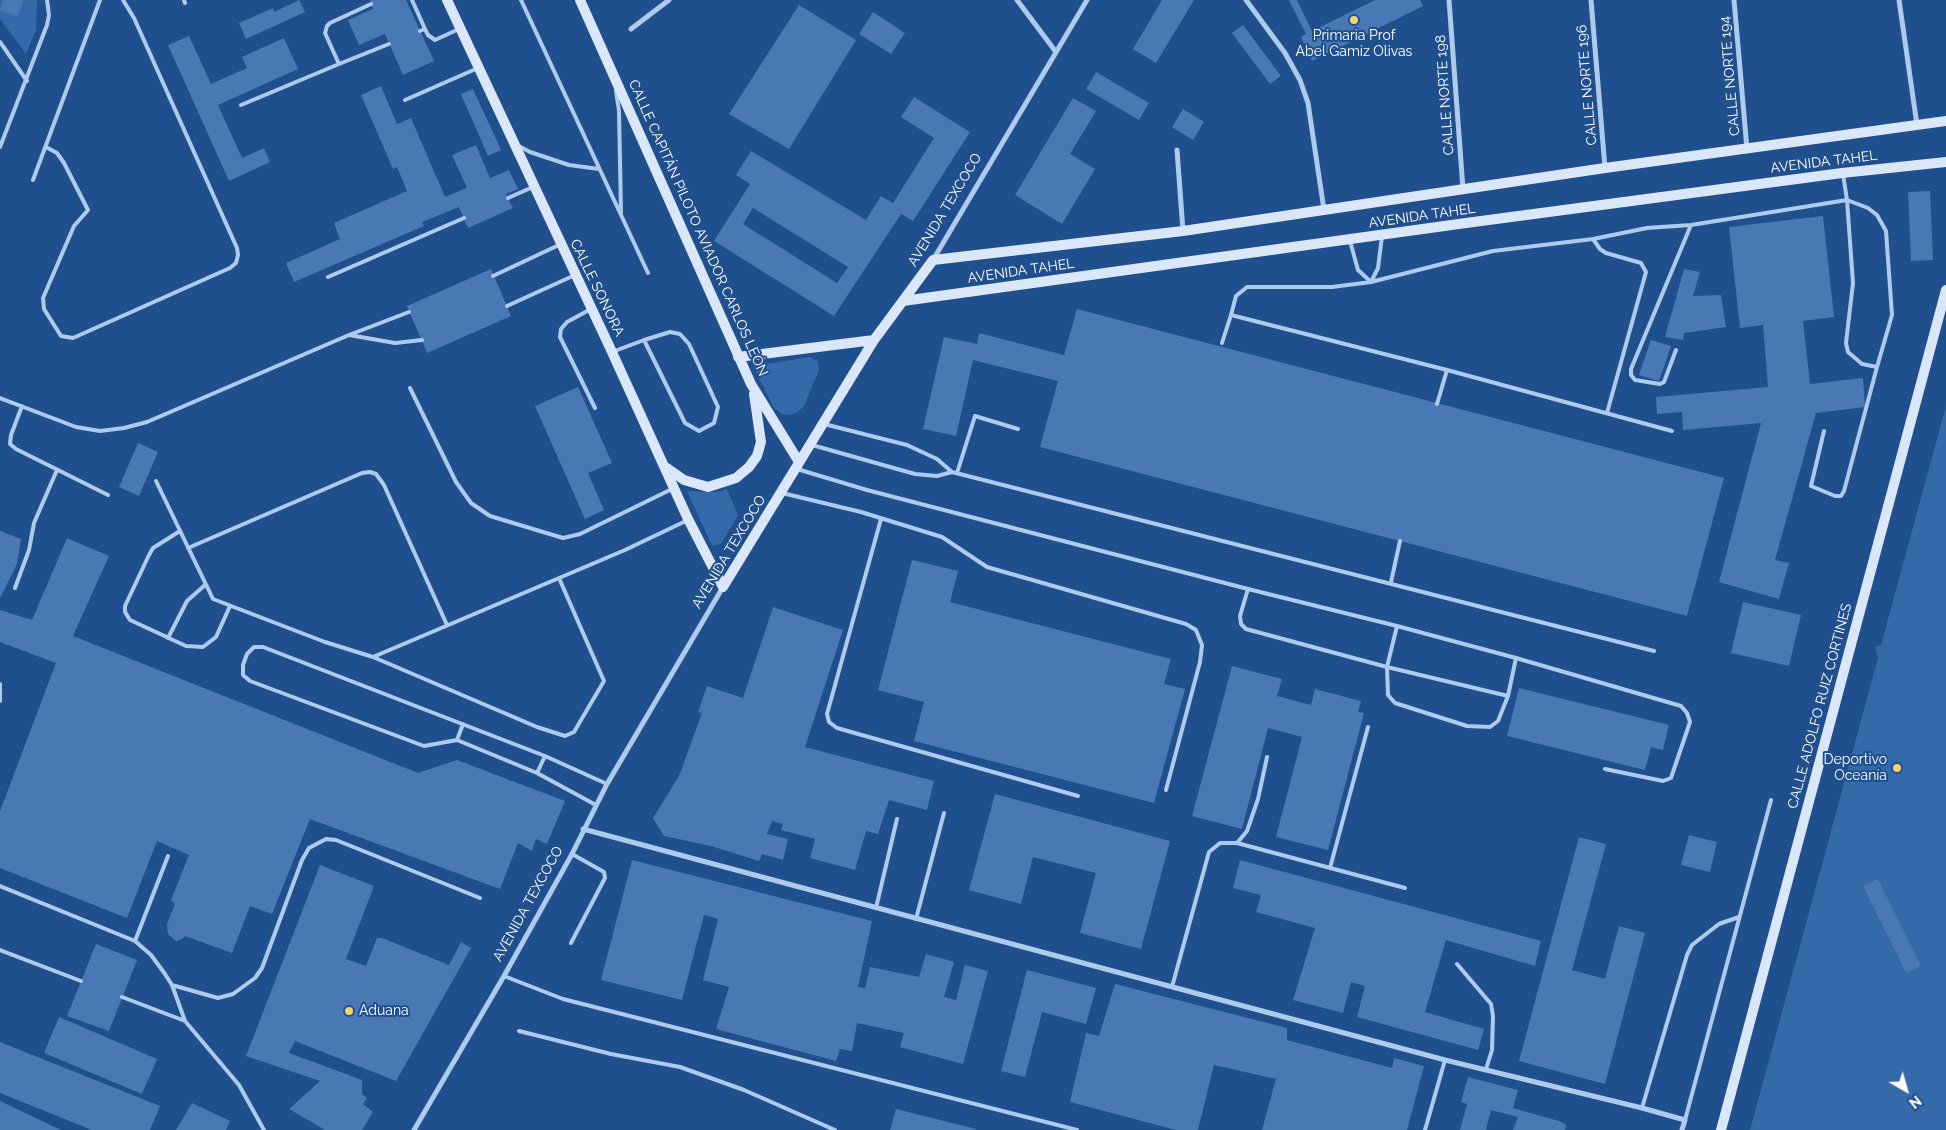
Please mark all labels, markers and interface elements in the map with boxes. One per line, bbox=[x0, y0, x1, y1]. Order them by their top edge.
marker: Primaria Prof Abel Gamiz Olivas bbox=[1348, 14, 1360, 26]
street label: CALLE NORTE 194 bbox=[1716, 15, 1744, 137]
street label: CALLE NORTE 196 bbox=[1573, 24, 1601, 146]
place label: Primaria Prof Abel Gamiz Olivas bbox=[1296, 28, 1412, 60]
street label: CALLE NORTE 198 bbox=[1432, 34, 1458, 156]
street label: CALLE CAPITÁN PILOTO AVIADOR CARLOS LEÓN bbox=[625, 77, 771, 379]
street label: AVENIDA TAHEL bbox=[1770, 147, 1878, 177]
street label: AVENIDA TEXCOCO bbox=[905, 150, 985, 270]
street label: AVENIDA TAHEL bbox=[1367, 200, 1477, 232]
street label: CALLE SONORA bbox=[566, 237, 628, 339]
street label: AVENIDA TAHEL bbox=[966, 255, 1076, 287]
street label: AVENIDA TEXCOCO bbox=[689, 492, 769, 612]
street label: CALLE ADOLFO RUIZ CORTINES bbox=[1784, 601, 1856, 811]
place label: Deportivo Oceanía bbox=[1824, 752, 1887, 784]
marker: Deportivo Oceanía bbox=[1891, 762, 1903, 774]
street label: AVENIDA TEXCOCO bbox=[489, 843, 567, 965]
place label: Aduana bbox=[359, 1003, 409, 1019]
marker: Aduana bbox=[343, 1005, 355, 1017]
north arrow bbox=[1881, 1065, 1931, 1115]
text: N bbox=[1906, 1092, 1924, 1111]

